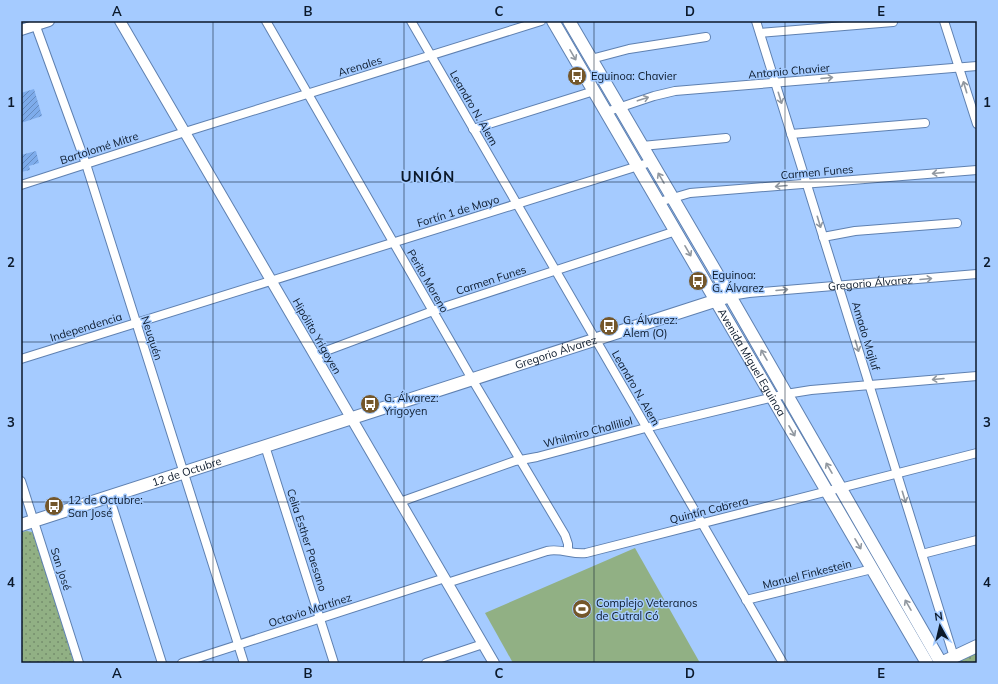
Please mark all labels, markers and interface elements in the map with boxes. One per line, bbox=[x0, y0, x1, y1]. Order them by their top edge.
text: A bbox=[112, 3, 122, 19]
text: B bbox=[304, 3, 313, 19]
text: C bbox=[495, 3, 504, 19]
text: D bbox=[685, 3, 695, 19]
text: E bbox=[877, 3, 885, 19]
one-way arrow bbox=[569, 49, 577, 61]
street label: Arenales bbox=[336, 53, 384, 79]
street label: Antonio Chavier bbox=[748, 60, 830, 82]
bus stop icon: Eguinoa: Chavier bbox=[566, 65, 588, 87]
street label: Leandro N. Alem bbox=[447, 68, 501, 148]
place label: Eguinoa: Chavier bbox=[591, 69, 677, 83]
one-way arrow bbox=[820, 75, 833, 82]
one-way arrow bbox=[961, 81, 968, 94]
one-way arrow bbox=[777, 92, 784, 105]
text: 1 bbox=[7, 94, 15, 110]
text: 1 bbox=[983, 94, 991, 110]
one-way arrow bbox=[637, 95, 649, 103]
street label: Bartolomé Mitre bbox=[58, 129, 140, 167]
street label: Carmen Funes bbox=[780, 162, 854, 182]
district label: UNIÓN bbox=[401, 167, 455, 186]
one-way arrow bbox=[932, 169, 945, 176]
one-way arrow bbox=[656, 172, 664, 184]
one-way arrow bbox=[775, 182, 788, 189]
street label: Fortín 1 de Mayo bbox=[415, 192, 501, 230]
one-way arrow bbox=[816, 216, 823, 229]
one-way arrow bbox=[684, 245, 692, 256]
street label: Perito Moreno bbox=[404, 247, 452, 315]
text: 2 bbox=[7, 254, 15, 270]
text: 2 bbox=[983, 254, 991, 270]
street label: Carmen Funes bbox=[454, 262, 528, 298]
place label: Eguinoa: G. Álvarez bbox=[712, 268, 764, 295]
bus stop icon: Eguinoa: G. Álvarez bbox=[687, 270, 709, 292]
street label: Gregorio Álvarez bbox=[827, 272, 914, 293]
one-way arrow bbox=[919, 275, 932, 282]
one-way arrow bbox=[775, 287, 788, 294]
street label: Hipólito Yrigoyen bbox=[290, 295, 344, 377]
street label: Amado Majluf bbox=[849, 300, 883, 372]
street label: Avenida Miguel Eguinoa bbox=[715, 306, 789, 419]
street label: Independencia bbox=[48, 309, 124, 345]
place label: G. Álvarez: Alem (O) bbox=[623, 313, 678, 340]
street label: Neuquén bbox=[138, 314, 166, 362]
bus stop icon: G. Álvarez: Alem (O) bbox=[598, 315, 620, 337]
street label: Gregorio Álvarez bbox=[513, 332, 599, 372]
one-way arrow bbox=[854, 340, 861, 353]
street label: Leandro N. Alem bbox=[609, 348, 663, 428]
one-way arrow bbox=[759, 350, 767, 362]
one-way arrow bbox=[932, 376, 945, 383]
place label: G. Álvarez: Yrigoyen bbox=[383, 391, 439, 418]
bus stop icon: G. Álvarez: Yrigoyen bbox=[359, 393, 381, 415]
street label: Whilmiro Challiliol bbox=[542, 413, 634, 451]
text: 3 bbox=[7, 414, 15, 430]
text: 3 bbox=[983, 414, 991, 430]
one-way arrow bbox=[789, 425, 797, 437]
street label: 12 de Octubre bbox=[150, 454, 223, 489]
one-way arrow bbox=[824, 462, 832, 474]
street label: Celia Esther Paesano bbox=[284, 487, 330, 593]
one-way arrow bbox=[901, 491, 909, 503]
place label: 12 de Octubre: San José bbox=[68, 493, 143, 520]
street label: Quintín Cabrera bbox=[668, 493, 750, 527]
bus stop icon: 12 de Octubre: San José bbox=[43, 495, 65, 517]
one-way arrow bbox=[854, 538, 862, 550]
street label: San José bbox=[48, 546, 74, 592]
street label: Manuel Finkestein bbox=[761, 556, 853, 592]
text: 4 bbox=[7, 574, 15, 590]
text: 4 bbox=[983, 574, 991, 590]
street label: Octavio Martínez bbox=[267, 590, 354, 630]
place label: Complejo Veteranos de Cutral Có bbox=[596, 596, 698, 623]
sports icon: Complejo Veteranos de Cutral Có bbox=[571, 598, 593, 620]
one-way arrow bbox=[903, 599, 911, 611]
north arrow bbox=[920, 606, 960, 646]
text: N bbox=[934, 609, 944, 624]
text: A bbox=[112, 665, 122, 681]
text: B bbox=[304, 665, 313, 681]
text: C bbox=[495, 665, 504, 681]
text: D bbox=[685, 665, 695, 681]
text: E bbox=[877, 665, 885, 681]

